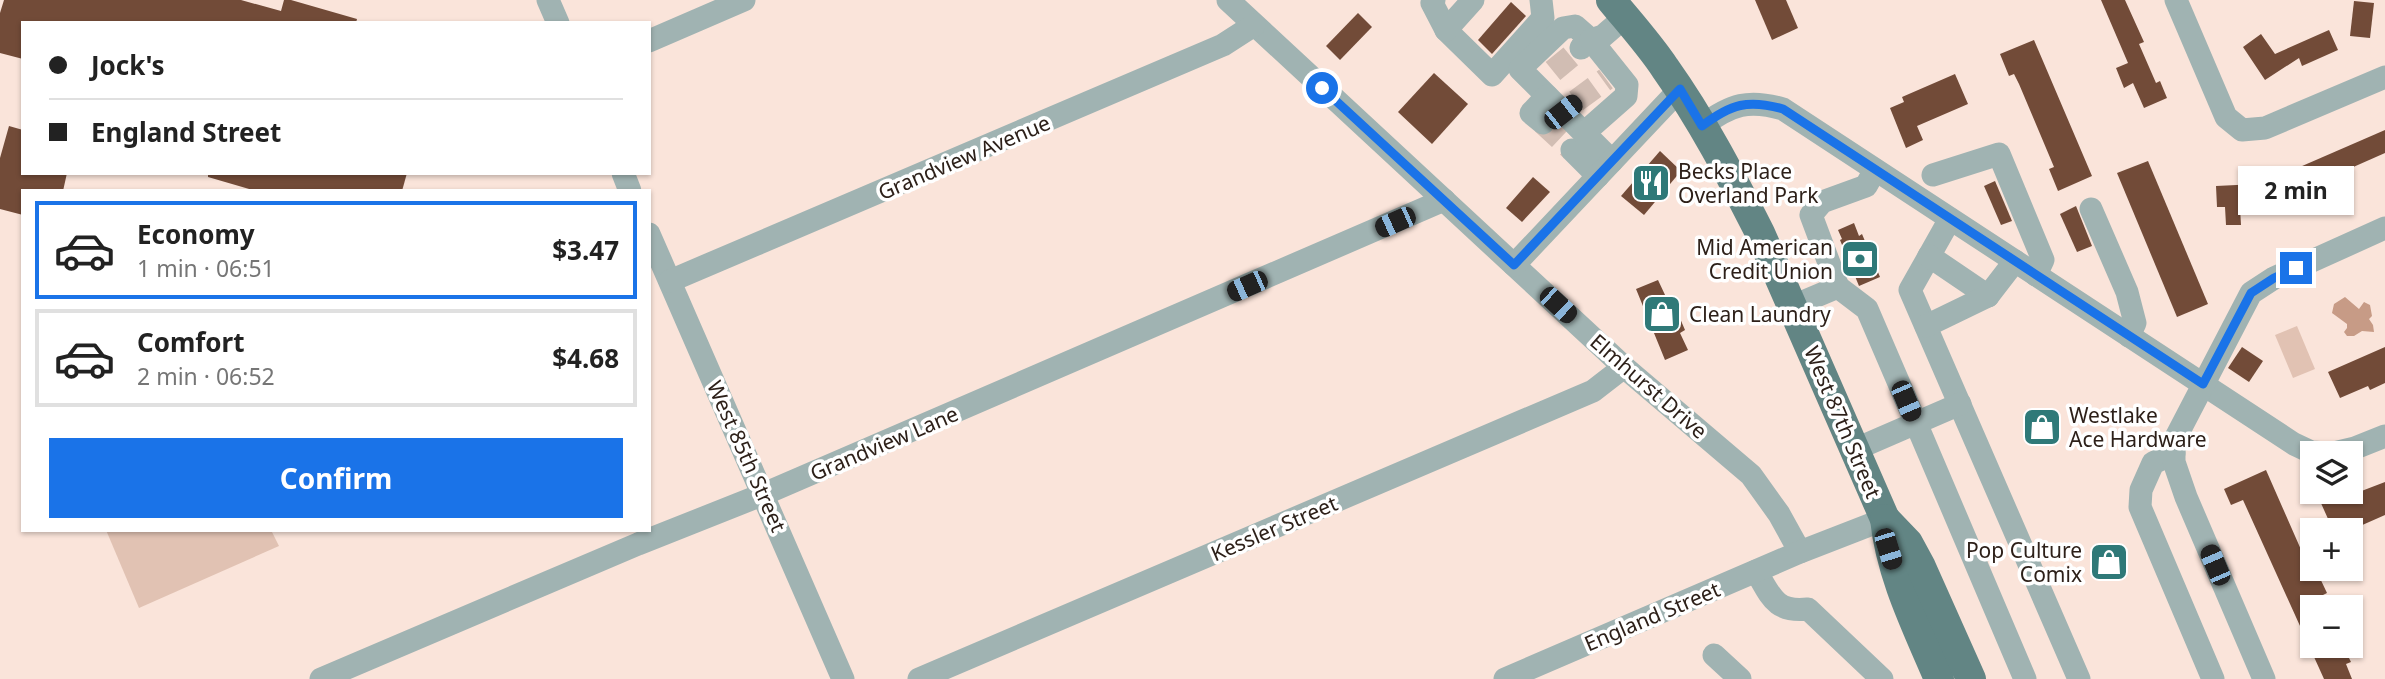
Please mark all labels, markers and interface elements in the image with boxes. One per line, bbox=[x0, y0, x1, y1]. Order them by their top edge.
text: Jock's bbox=[91, 47, 165, 83]
route start bbox=[1306, 72, 1338, 104]
car bbox=[1540, 91, 1587, 133]
street label: Grandview Avenue bbox=[874, 108, 1054, 206]
text: England Street bbox=[91, 114, 281, 150]
place label: Becks Place Overland Park bbox=[1678, 157, 1819, 209]
restaurant icon: Becks Place Overland Park bbox=[1630, 162, 1672, 204]
callout: 2 min bbox=[2238, 166, 2354, 216]
text: 2 min bbox=[2264, 174, 2328, 206]
car bbox=[1372, 204, 1419, 240]
text: Economy bbox=[137, 216, 255, 252]
icon: car bbox=[53, 219, 116, 282]
text: $3.47 bbox=[552, 232, 619, 268]
place label: Mid American Credit Union bbox=[1696, 233, 1833, 285]
bank icon: Mid American Credit Union bbox=[1839, 238, 1881, 280]
text: 1 min · 06:51 bbox=[137, 252, 275, 284]
route end bbox=[2280, 252, 2312, 284]
car bbox=[1224, 268, 1271, 304]
car bbox=[1536, 283, 1581, 327]
shop icon: Clean Laundry bbox=[1641, 293, 1683, 335]
place label: Clean Laundry bbox=[1689, 300, 1831, 328]
text: Comfort bbox=[137, 324, 245, 360]
icon: car bbox=[53, 327, 116, 390]
street label: Elmhurst Drive bbox=[1585, 327, 1713, 445]
text: $4.68 bbox=[552, 340, 619, 376]
street label: West 87th Street bbox=[1798, 342, 1888, 503]
text: 2 min · 06:52 bbox=[137, 360, 275, 392]
street label: West 85th Street bbox=[701, 376, 793, 536]
car bbox=[1889, 378, 1924, 424]
street label: Grandview Lane bbox=[806, 399, 962, 487]
place label: Westlake Ace Hardware bbox=[2069, 401, 2207, 453]
shop icon: Westlake Ace Hardware bbox=[2021, 406, 2063, 448]
button: Confirm bbox=[49, 438, 623, 518]
map controls bbox=[2300, 441, 2363, 658]
button: layers bbox=[2300, 441, 2363, 504]
street label: Kessler Street bbox=[1206, 489, 1342, 567]
button: + bbox=[2300, 518, 2363, 581]
car bbox=[1872, 526, 1905, 572]
place label: Pop Culture Comix bbox=[1966, 536, 2082, 588]
shop icon: Pop Culture Comix bbox=[2088, 541, 2130, 583]
car bbox=[2198, 542, 2233, 588]
street label: England Street bbox=[1580, 575, 1724, 657]
button: − bbox=[2300, 595, 2363, 658]

